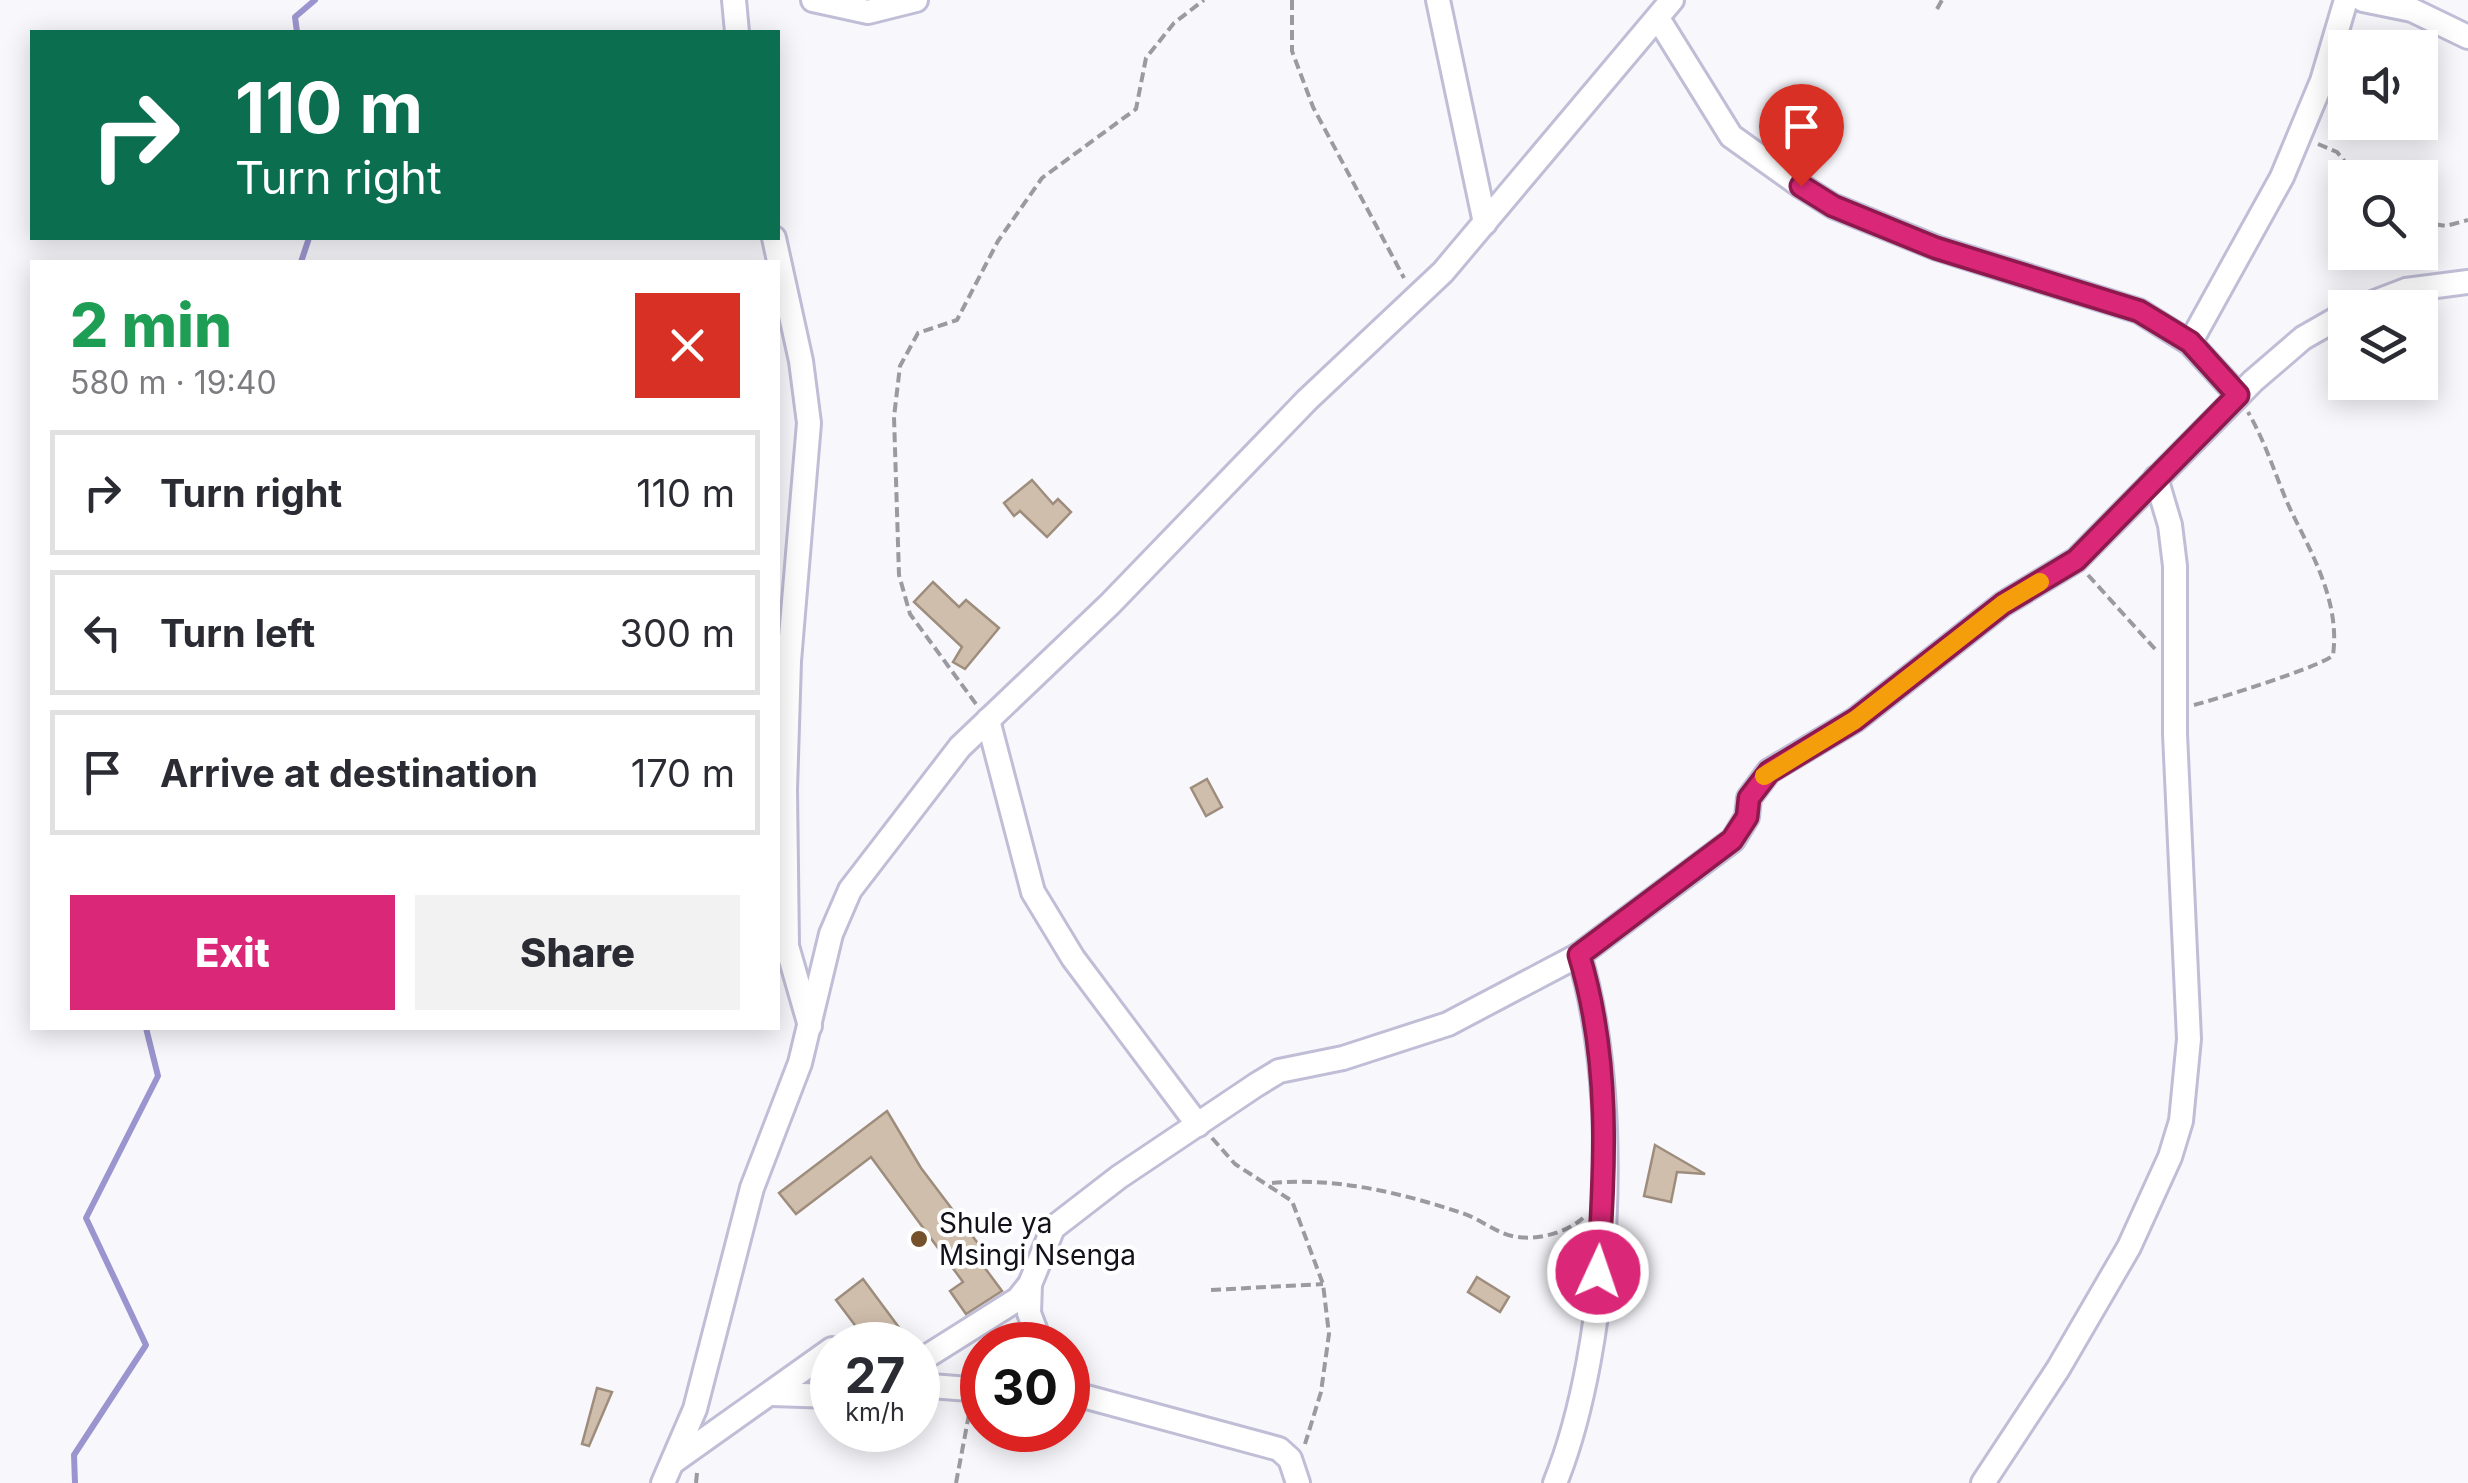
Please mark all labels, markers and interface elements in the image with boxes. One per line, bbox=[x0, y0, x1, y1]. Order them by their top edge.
map controls bbox=[2328, 30, 2438, 400]
button: sound bbox=[2328, 30, 2438, 140]
text: 110 m bbox=[235, 65, 423, 150]
icon: right bbox=[70, 70, 200, 200]
pin bbox=[1759, 84, 1844, 187]
icon: arrive bbox=[1774, 99, 1829, 154]
text: Turn right bbox=[235, 150, 442, 205]
button: search bbox=[2328, 160, 2438, 270]
text: 2 min bbox=[70, 289, 232, 361]
button: layers bbox=[2328, 290, 2438, 400]
button: close bbox=[635, 293, 740, 398]
text: 580 m · 19:40 bbox=[70, 363, 277, 402]
icon: right bbox=[75, 465, 130, 520]
text: Turn right bbox=[160, 470, 342, 516]
text: 110 m bbox=[636, 470, 735, 516]
icon: left bbox=[75, 605, 130, 660]
text: Turn left bbox=[160, 610, 315, 656]
text: 300 m bbox=[620, 610, 735, 656]
icon: arrive bbox=[75, 745, 130, 800]
text: Arrive at destination bbox=[160, 750, 538, 796]
text: 170 m bbox=[631, 750, 735, 796]
button: Exit bbox=[70, 895, 395, 1010]
button: Share bbox=[415, 895, 740, 1010]
place label: Shule ya Msingi Nsenga bbox=[939, 1206, 1136, 1272]
position arrow bbox=[1546, 1220, 1650, 1324]
marker: Shule ya Msingi Nsenga bbox=[908, 1228, 930, 1250]
speed limit sign: 30 bbox=[960, 1322, 1090, 1452]
text: 27 bbox=[845, 1345, 905, 1405]
text: km/h bbox=[845, 1397, 905, 1427]

